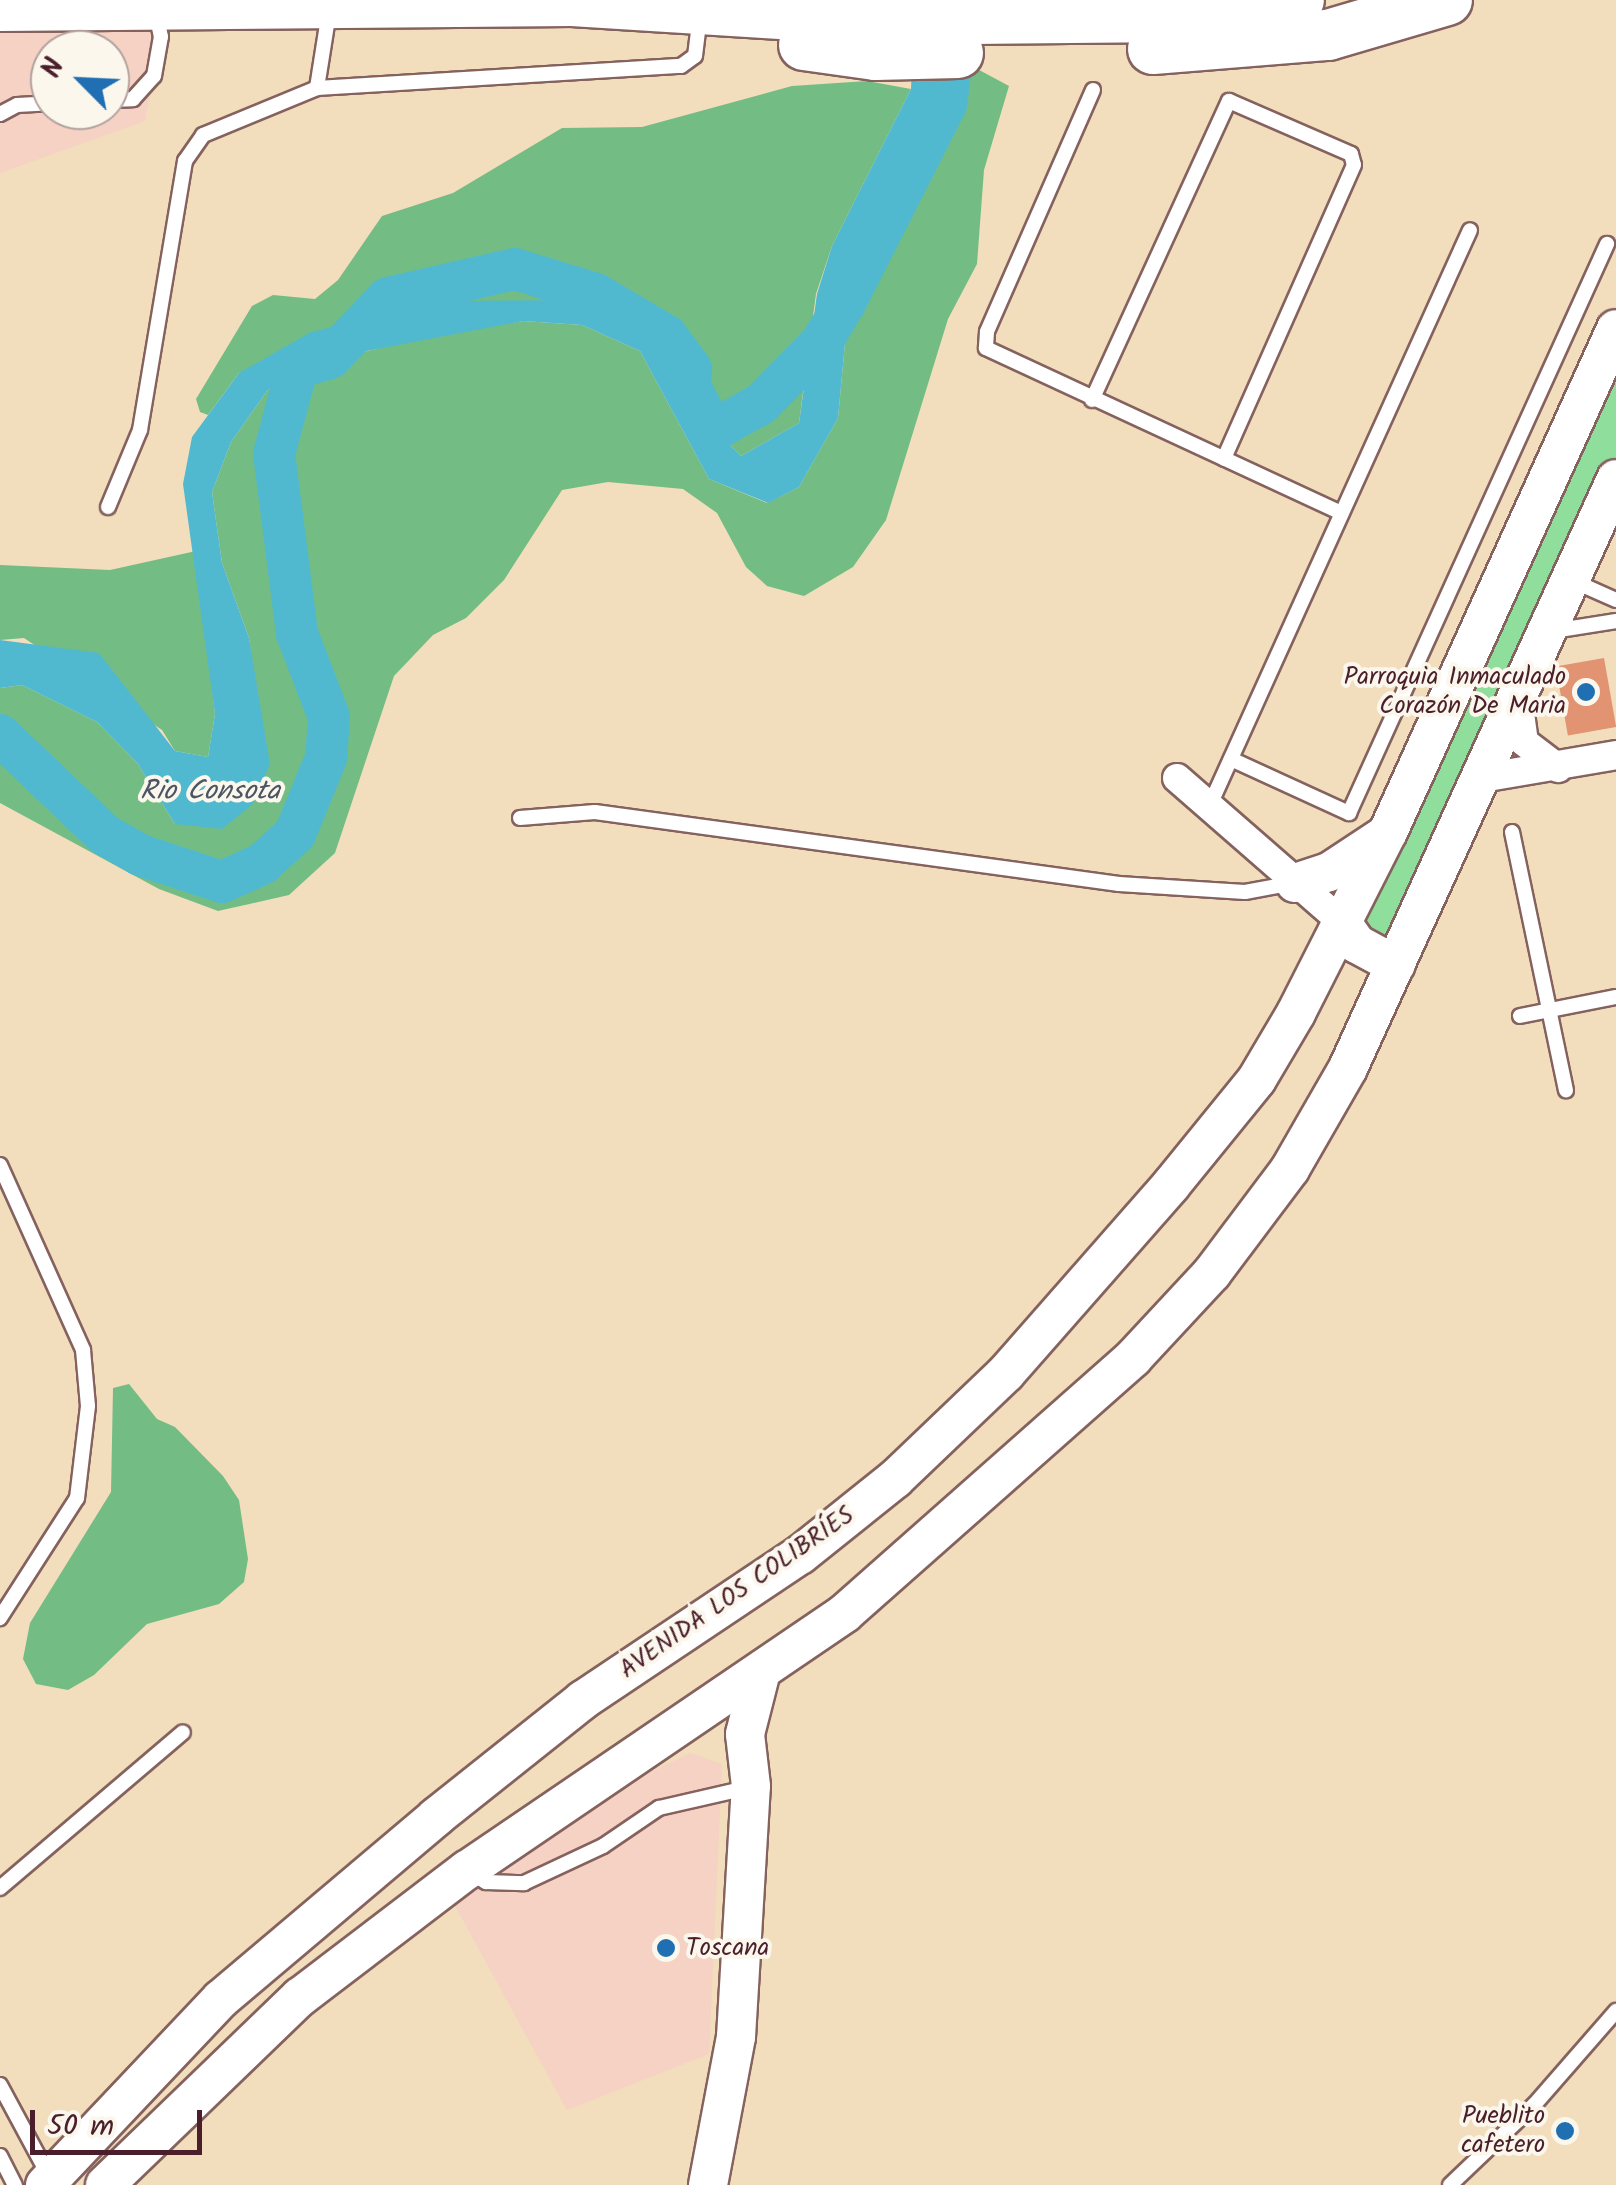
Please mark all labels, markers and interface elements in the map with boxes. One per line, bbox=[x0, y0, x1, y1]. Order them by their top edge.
north arrow bbox=[30, 30, 130, 130]
text: N bbox=[30, 51, 78, 86]
place label: Parroquia Inmaculado Corazón De Maria bbox=[1344, 663, 1566, 722]
marker: Parroquia Inmaculado Corazón De Maria bbox=[1575, 681, 1597, 703]
water label: Rio Consota bbox=[140, 775, 280, 809]
street label: AVENIDA LOS COLIBRÍES bbox=[614, 1501, 860, 1685]
place label: Toscana bbox=[686, 1933, 769, 1963]
marker: Toscana bbox=[655, 1937, 677, 1959]
scale bar bbox=[35, 2090, 208, 2152]
place label: Pueblito cafetero bbox=[1461, 2102, 1545, 2161]
text: 50 m bbox=[47, 2103, 114, 2151]
marker: Pueblito cafetero bbox=[1554, 2120, 1576, 2142]

